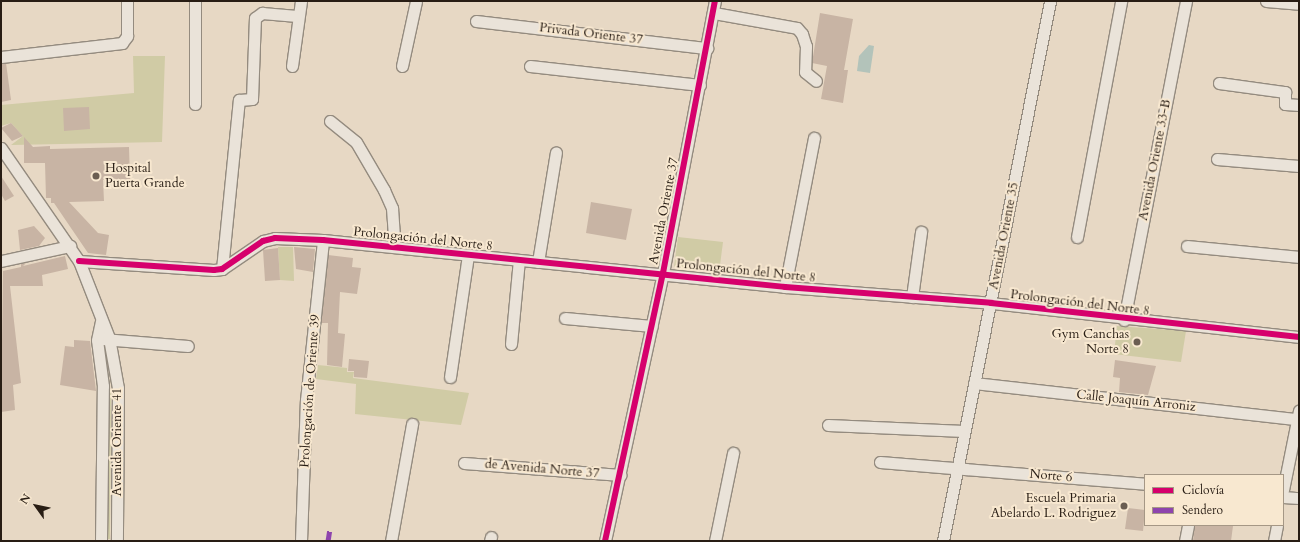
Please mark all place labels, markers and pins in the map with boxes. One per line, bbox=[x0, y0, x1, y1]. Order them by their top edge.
place label: Hospital Puerta Grande bbox=[105, 161, 185, 192]
marker: Hospital Puerta Grande bbox=[90, 170, 102, 182]
place label: Gym Canchas Norte 8 bbox=[1051, 327, 1129, 358]
marker: Gym Canchas Norte 8 bbox=[1132, 337, 1142, 347]
place label: Escuela Primaria Abelardo L. Rodriguez bbox=[991, 491, 1116, 522]
marker: Escuela Primaria Abelardo L. Rodriguez bbox=[1119, 501, 1129, 511]

